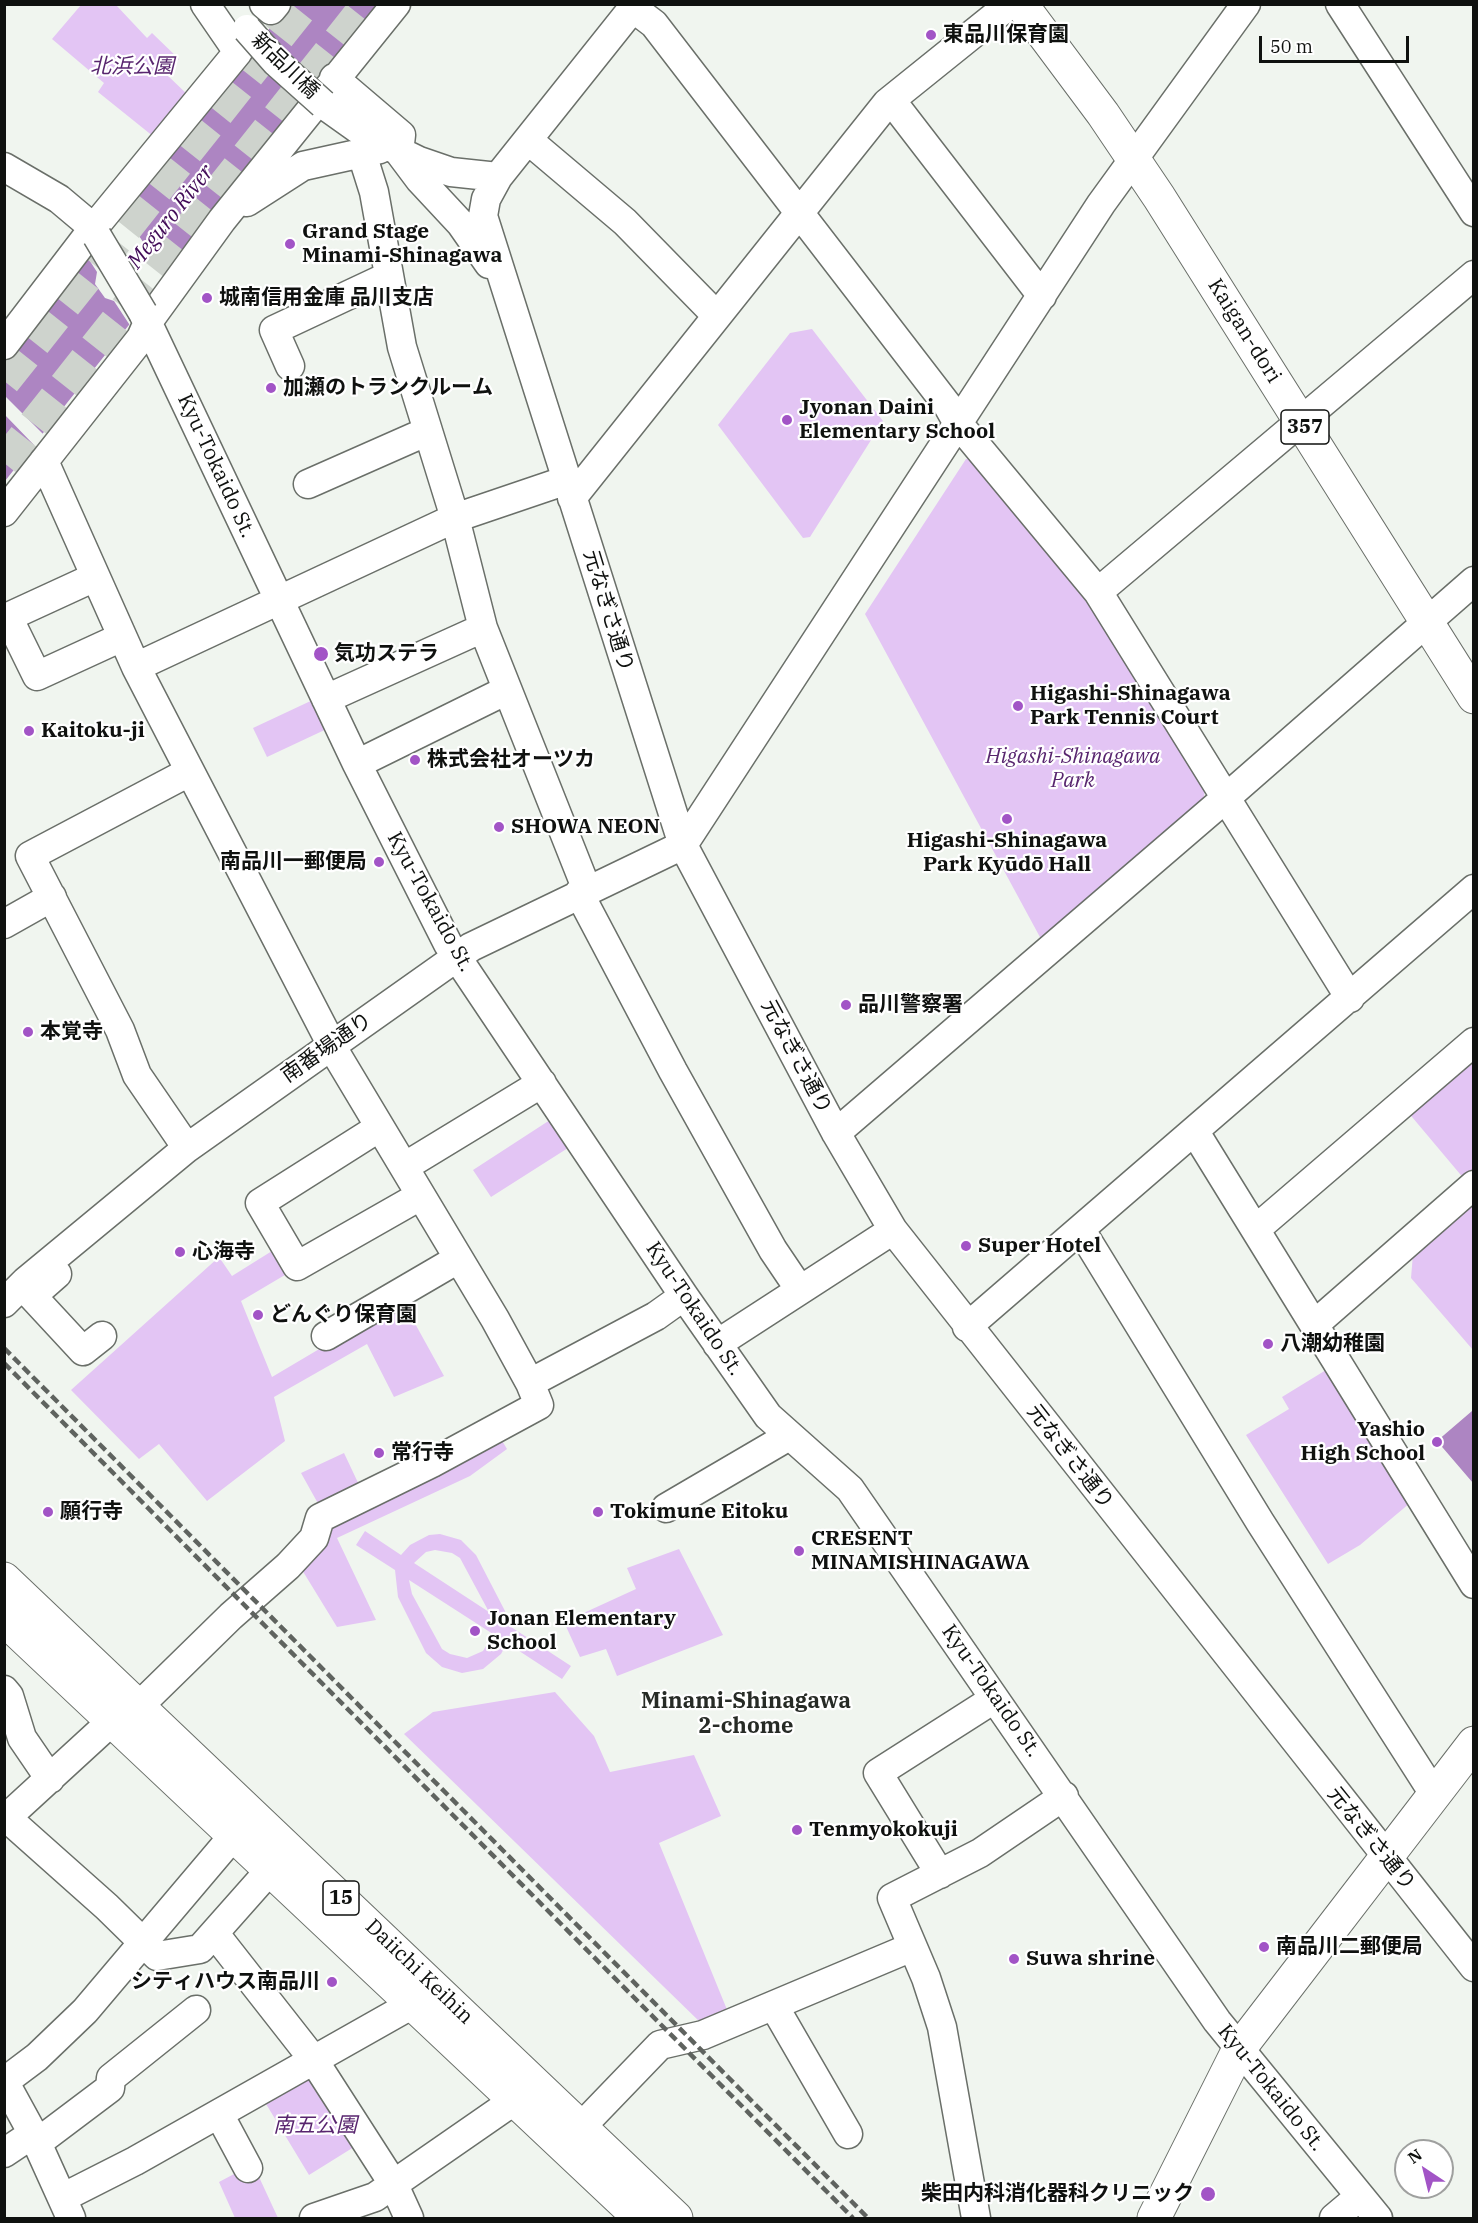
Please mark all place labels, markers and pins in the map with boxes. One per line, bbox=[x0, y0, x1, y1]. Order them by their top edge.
place label: 東品川保育園 bbox=[943, 22, 1069, 48]
marker: 東品川保育園 bbox=[924, 28, 938, 42]
place label: Grand Stage Minami-Shinagawa bbox=[302, 219, 502, 269]
marker: Grand Stage Minami-Shinagawa bbox=[283, 237, 297, 251]
place label: 城南信用金庫 品川支店 bbox=[219, 285, 434, 311]
marker: 城南信用金庫 品川支店 bbox=[200, 291, 214, 305]
place label: 加瀬のトランクルーム bbox=[283, 375, 493, 401]
marker: 加瀬のトランクルーム bbox=[264, 381, 278, 395]
place label: Jyonan Daini Elementary School bbox=[799, 395, 995, 445]
marker: Jyonan Daini Elementary School bbox=[780, 413, 794, 427]
place label: 気功ステラ bbox=[334, 641, 439, 667]
marker: 気功ステラ bbox=[312, 645, 330, 663]
place label: Higashi-Shinagawa Park Tennis Court bbox=[1030, 681, 1231, 731]
marker: Higashi-Shinagawa Park Tennis Court bbox=[1011, 699, 1025, 713]
place label: Kaitoku-ji bbox=[41, 718, 145, 744]
marker: Kaitoku-ji bbox=[22, 724, 36, 738]
place label: 株式会社オーツカ bbox=[427, 747, 595, 773]
marker: 株式会社オーツカ bbox=[408, 753, 422, 767]
marker: Higashi-Shinagawa Park Kyūdō Hall bbox=[1000, 812, 1014, 826]
place label: SHOWA NEON bbox=[511, 814, 660, 840]
marker: SHOWA NEON bbox=[492, 820, 506, 834]
place label: Higashi-Shinagawa Park Kyūdō Hall bbox=[907, 828, 1107, 878]
place label: 南品川一郵便局 bbox=[220, 849, 367, 875]
marker: 南品川一郵便局 bbox=[372, 855, 386, 869]
place label: 品川警察署 bbox=[858, 992, 963, 1018]
marker: 品川警察署 bbox=[839, 998, 853, 1012]
place label: 本覚寺 bbox=[40, 1019, 103, 1045]
marker: 本覚寺 bbox=[21, 1025, 35, 1039]
place label: Super Hotel bbox=[978, 1233, 1101, 1259]
place label: 心海寺 bbox=[192, 1239, 255, 1265]
marker: Super Hotel bbox=[959, 1239, 973, 1253]
marker: 心海寺 bbox=[173, 1245, 187, 1259]
place label: どんぐり保育園 bbox=[270, 1302, 417, 1328]
marker: どんぐり保育園 bbox=[251, 1308, 265, 1322]
place label: 八潮幼稚園 bbox=[1280, 1331, 1385, 1357]
marker: 八潮幼稚園 bbox=[1261, 1337, 1275, 1351]
place label: Yashio High School bbox=[1301, 1417, 1425, 1467]
marker: Yashio High School bbox=[1430, 1435, 1444, 1449]
place label: 常行寺 bbox=[391, 1440, 454, 1466]
marker: 常行寺 bbox=[372, 1446, 386, 1460]
place label: 願行寺 bbox=[60, 1499, 123, 1525]
place label: Tokimune Eitoku bbox=[610, 1499, 788, 1525]
marker: 願行寺 bbox=[41, 1505, 55, 1519]
marker: Tokimune Eitoku bbox=[591, 1505, 605, 1519]
place label: CRESENT MINAMISHINAGAWA bbox=[811, 1526, 1030, 1576]
marker: CRESENT MINAMISHINAGAWA bbox=[792, 1544, 806, 1558]
place label: Jonan Elementary School bbox=[487, 1606, 676, 1656]
marker: Jonan Elementary School bbox=[468, 1624, 482, 1638]
place label: Tenmyokokuji bbox=[809, 1817, 958, 1843]
marker: Tenmyokokuji bbox=[790, 1823, 804, 1837]
place label: 南品川二郵便局 bbox=[1276, 1934, 1423, 1960]
marker: 南品川二郵便局 bbox=[1257, 1940, 1271, 1954]
place label: Suwa shrine bbox=[1026, 1946, 1155, 1972]
marker: Suwa shrine bbox=[1007, 1952, 1021, 1966]
place label: シティハウス南品川 bbox=[131, 1969, 320, 1995]
marker: シティハウス南品川 bbox=[325, 1975, 339, 1989]
place label: 柴田内科消化器科クリニック bbox=[921, 2181, 1194, 2207]
marker: 柴田内科消化器科クリニック bbox=[1199, 2185, 1217, 2203]

